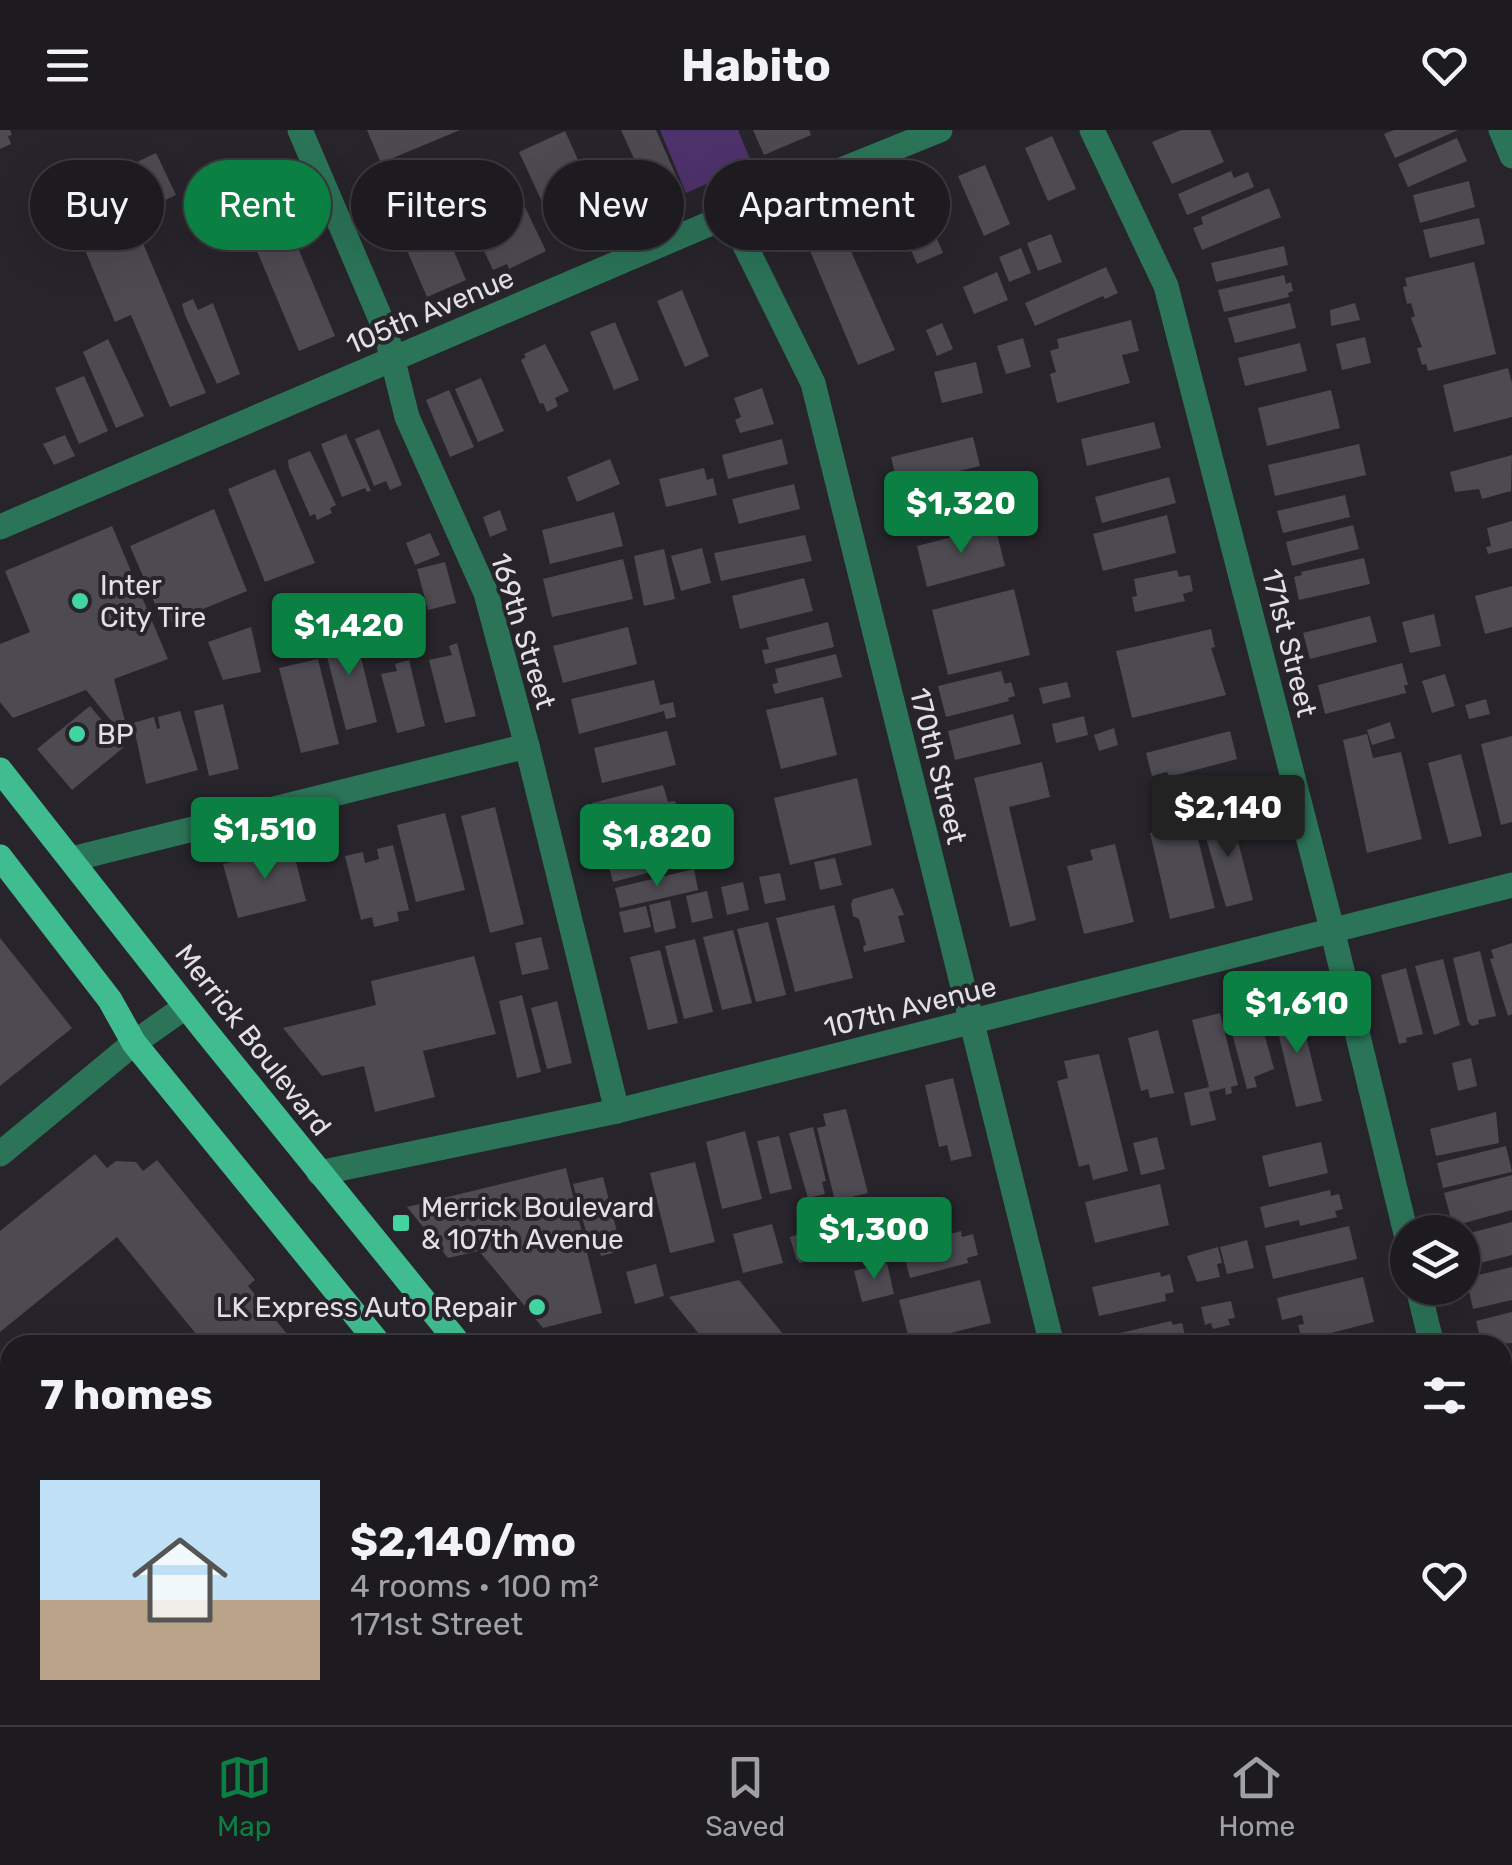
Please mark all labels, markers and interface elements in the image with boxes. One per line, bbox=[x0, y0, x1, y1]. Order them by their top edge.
icon: menu bbox=[40, 38, 95, 93]
icon: heart bbox=[1417, 38, 1472, 93]
text: Habito bbox=[681, 39, 831, 92]
chip: Buy bbox=[30, 160, 164, 250]
chip: Rent bbox=[184, 160, 331, 250]
chip: Filters bbox=[351, 160, 523, 250]
chip: New bbox=[543, 160, 684, 250]
chip: Apartment bbox=[704, 160, 950, 250]
street label: 105th Avenue bbox=[341, 261, 519, 361]
pin: $1,320 bbox=[880, 471, 1042, 556]
text: $1,320 bbox=[906, 484, 1016, 522]
street label: 169th Street bbox=[484, 549, 562, 713]
street label: 171st Street bbox=[1255, 566, 1323, 720]
place label: Inter City Tire bbox=[100, 569, 206, 634]
marker: Inter City Tire bbox=[69, 590, 91, 612]
pin: $1,420 bbox=[268, 593, 430, 678]
text: $1,420 bbox=[294, 606, 404, 644]
street label: 170th Street bbox=[903, 684, 973, 848]
place label: BP bbox=[97, 718, 134, 751]
marker: BP bbox=[66, 723, 88, 745]
pin: $2,140 bbox=[1147, 775, 1309, 860]
text: $2,140 bbox=[1174, 788, 1282, 826]
pin: $1,510 bbox=[184, 797, 346, 882]
pin: $1,820 bbox=[576, 804, 738, 889]
text: $1,510 bbox=[213, 810, 317, 848]
text: $1,820 bbox=[602, 817, 712, 855]
street label: Merrick Boulevard bbox=[168, 938, 338, 1142]
street label: 107th Avenue bbox=[820, 970, 1000, 1044]
pin: $1,610 bbox=[1216, 971, 1378, 1056]
text: $1,610 bbox=[1245, 984, 1349, 1022]
place label: Merrick Boulevard & 107th Avenue bbox=[421, 1191, 654, 1256]
pin: $1,300 bbox=[793, 1197, 955, 1282]
text: $1,300 bbox=[819, 1210, 929, 1248]
marker: Merrick Boulevard & 107th Avenue bbox=[390, 1212, 412, 1234]
map controls bbox=[1390, 1215, 1480, 1305]
button: layers bbox=[1390, 1215, 1480, 1305]
place label: LK Express Auto Repair bbox=[216, 1291, 517, 1324]
marker: LK Express Auto Repair bbox=[526, 1296, 548, 1318]
icon: filters bbox=[1417, 1368, 1472, 1423]
text: 7 homes bbox=[40, 1370, 213, 1420]
text: $2,140/mo bbox=[350, 1517, 576, 1567]
icon: home bbox=[120, 1520, 240, 1640]
icon: heart bbox=[1417, 1553, 1472, 1608]
text: 4 rooms · 100 m² bbox=[350, 1567, 599, 1605]
text: 171st Street bbox=[350, 1605, 523, 1643]
tab: Map bbox=[217, 1750, 272, 1843]
tab: Saved bbox=[705, 1750, 785, 1843]
tab: Home bbox=[1219, 1750, 1295, 1843]

